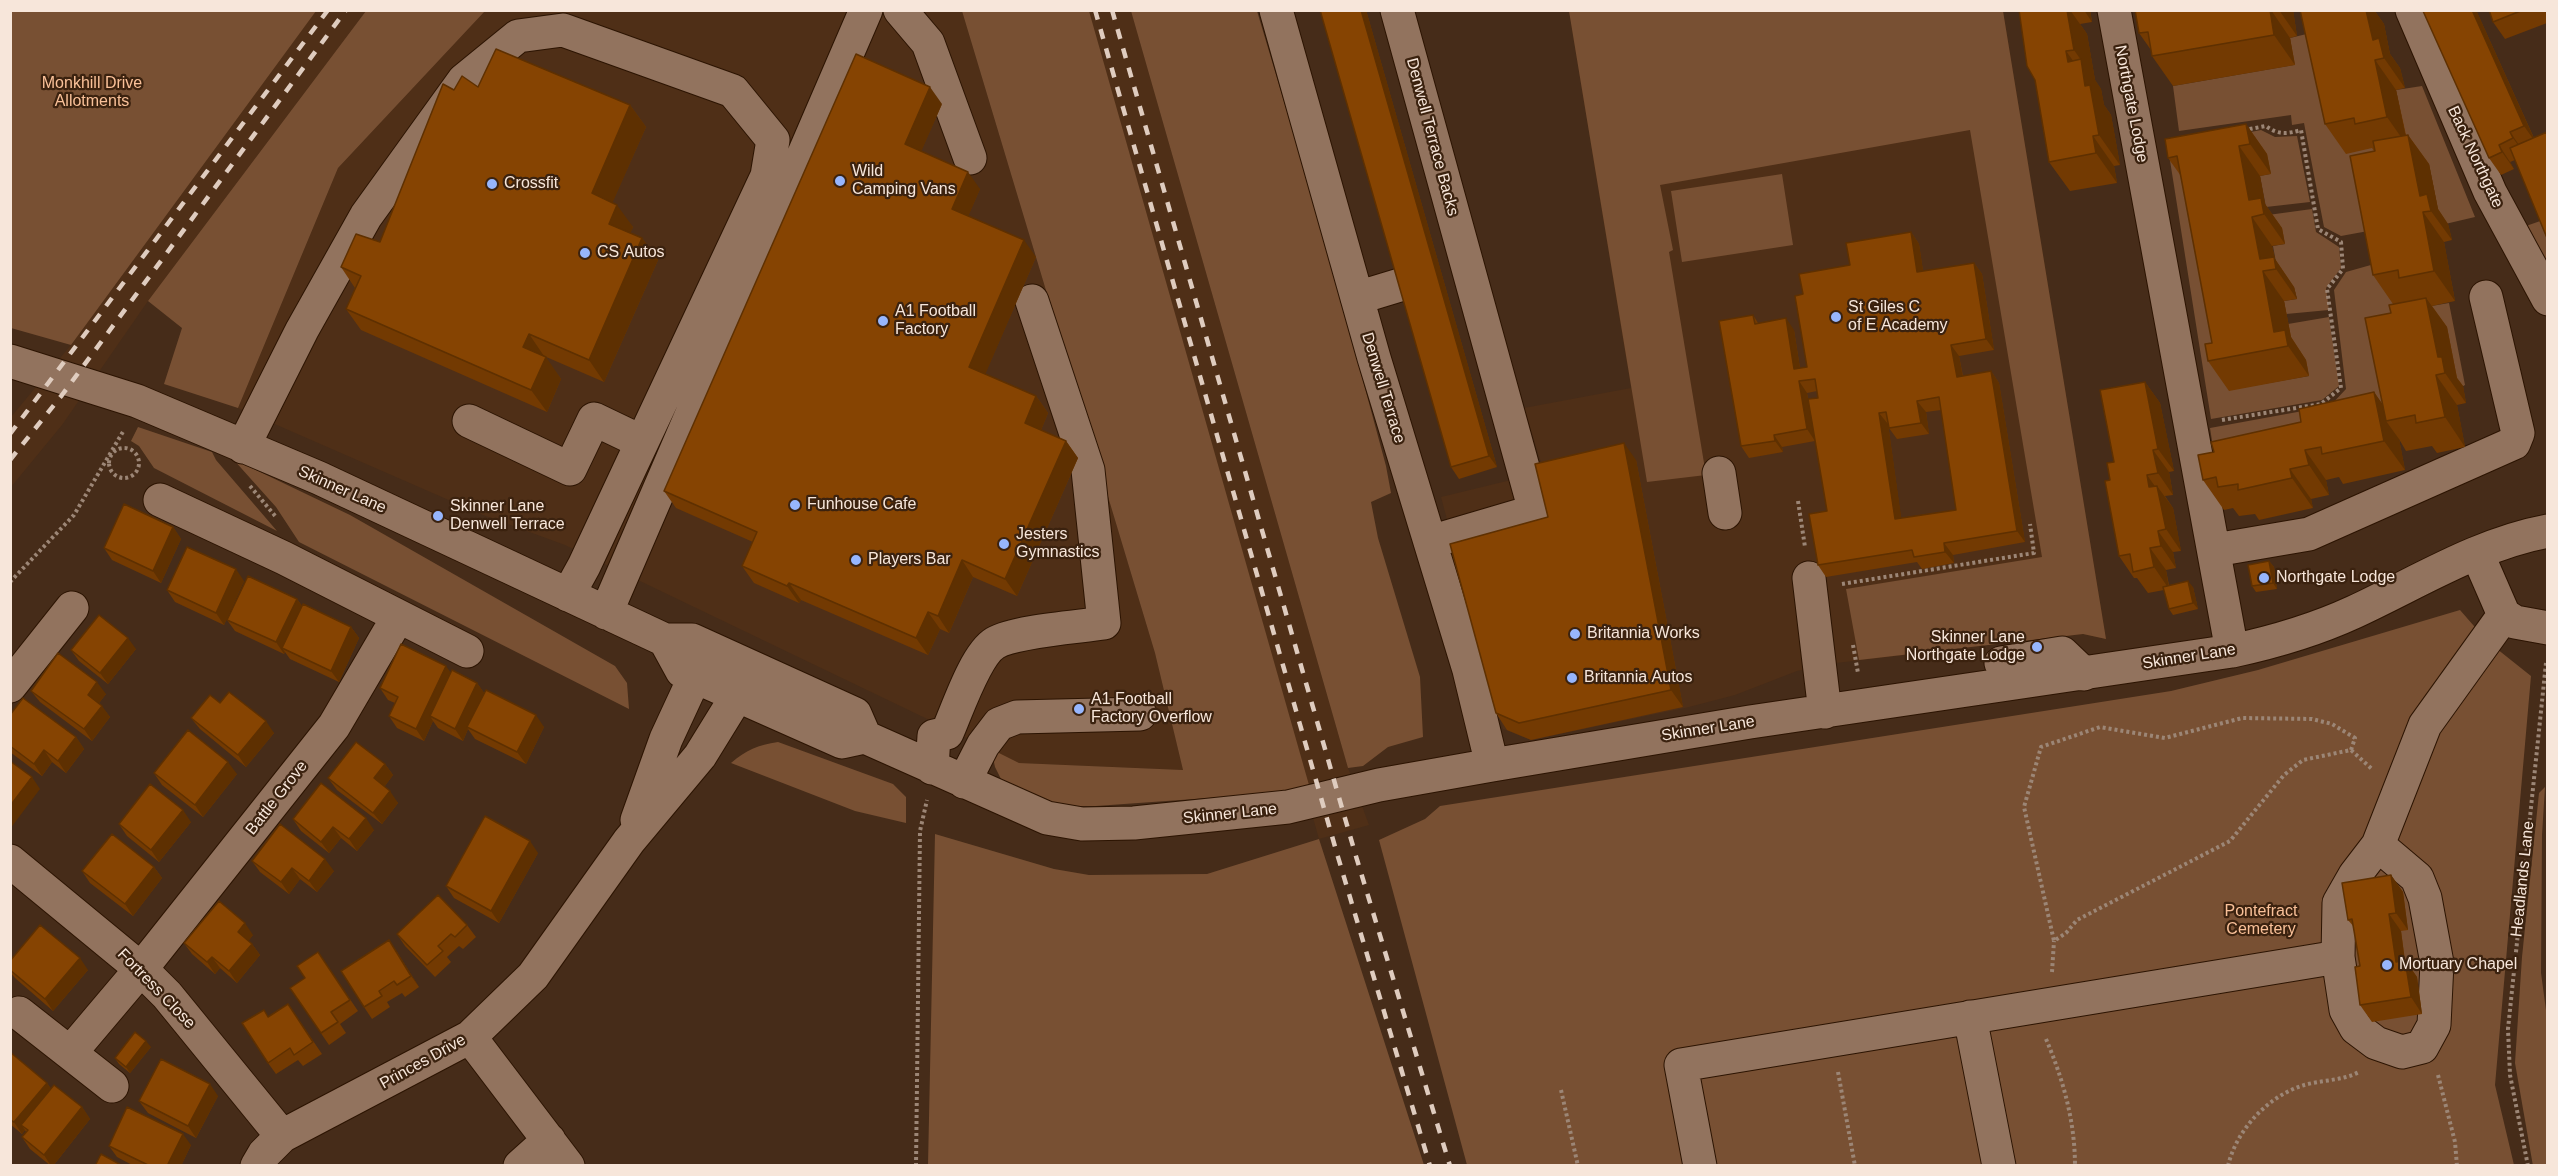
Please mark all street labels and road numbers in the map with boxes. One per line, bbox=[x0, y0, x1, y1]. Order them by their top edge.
street label: Northgate Lodge bbox=[2110, 44, 2152, 164]
street label: Denwell Terrace Backs bbox=[1402, 56, 1462, 218]
street label: Back Northgate bbox=[2443, 103, 2507, 211]
street label: Denwell Terrace bbox=[1357, 330, 1409, 446]
street label: Skinner Lane bbox=[295, 462, 389, 518]
street label: Skinner Lane bbox=[2141, 640, 2237, 674]
street label: Skinner Lane bbox=[1660, 712, 1756, 746]
street label: Battle Grove bbox=[242, 757, 312, 839]
street label: Skinner Lane bbox=[1182, 800, 1278, 828]
street label: Headlands Lane bbox=[2507, 820, 2539, 938]
street label: Fortress Close bbox=[113, 945, 199, 1033]
street label: Princes Drive bbox=[377, 1031, 469, 1093]

